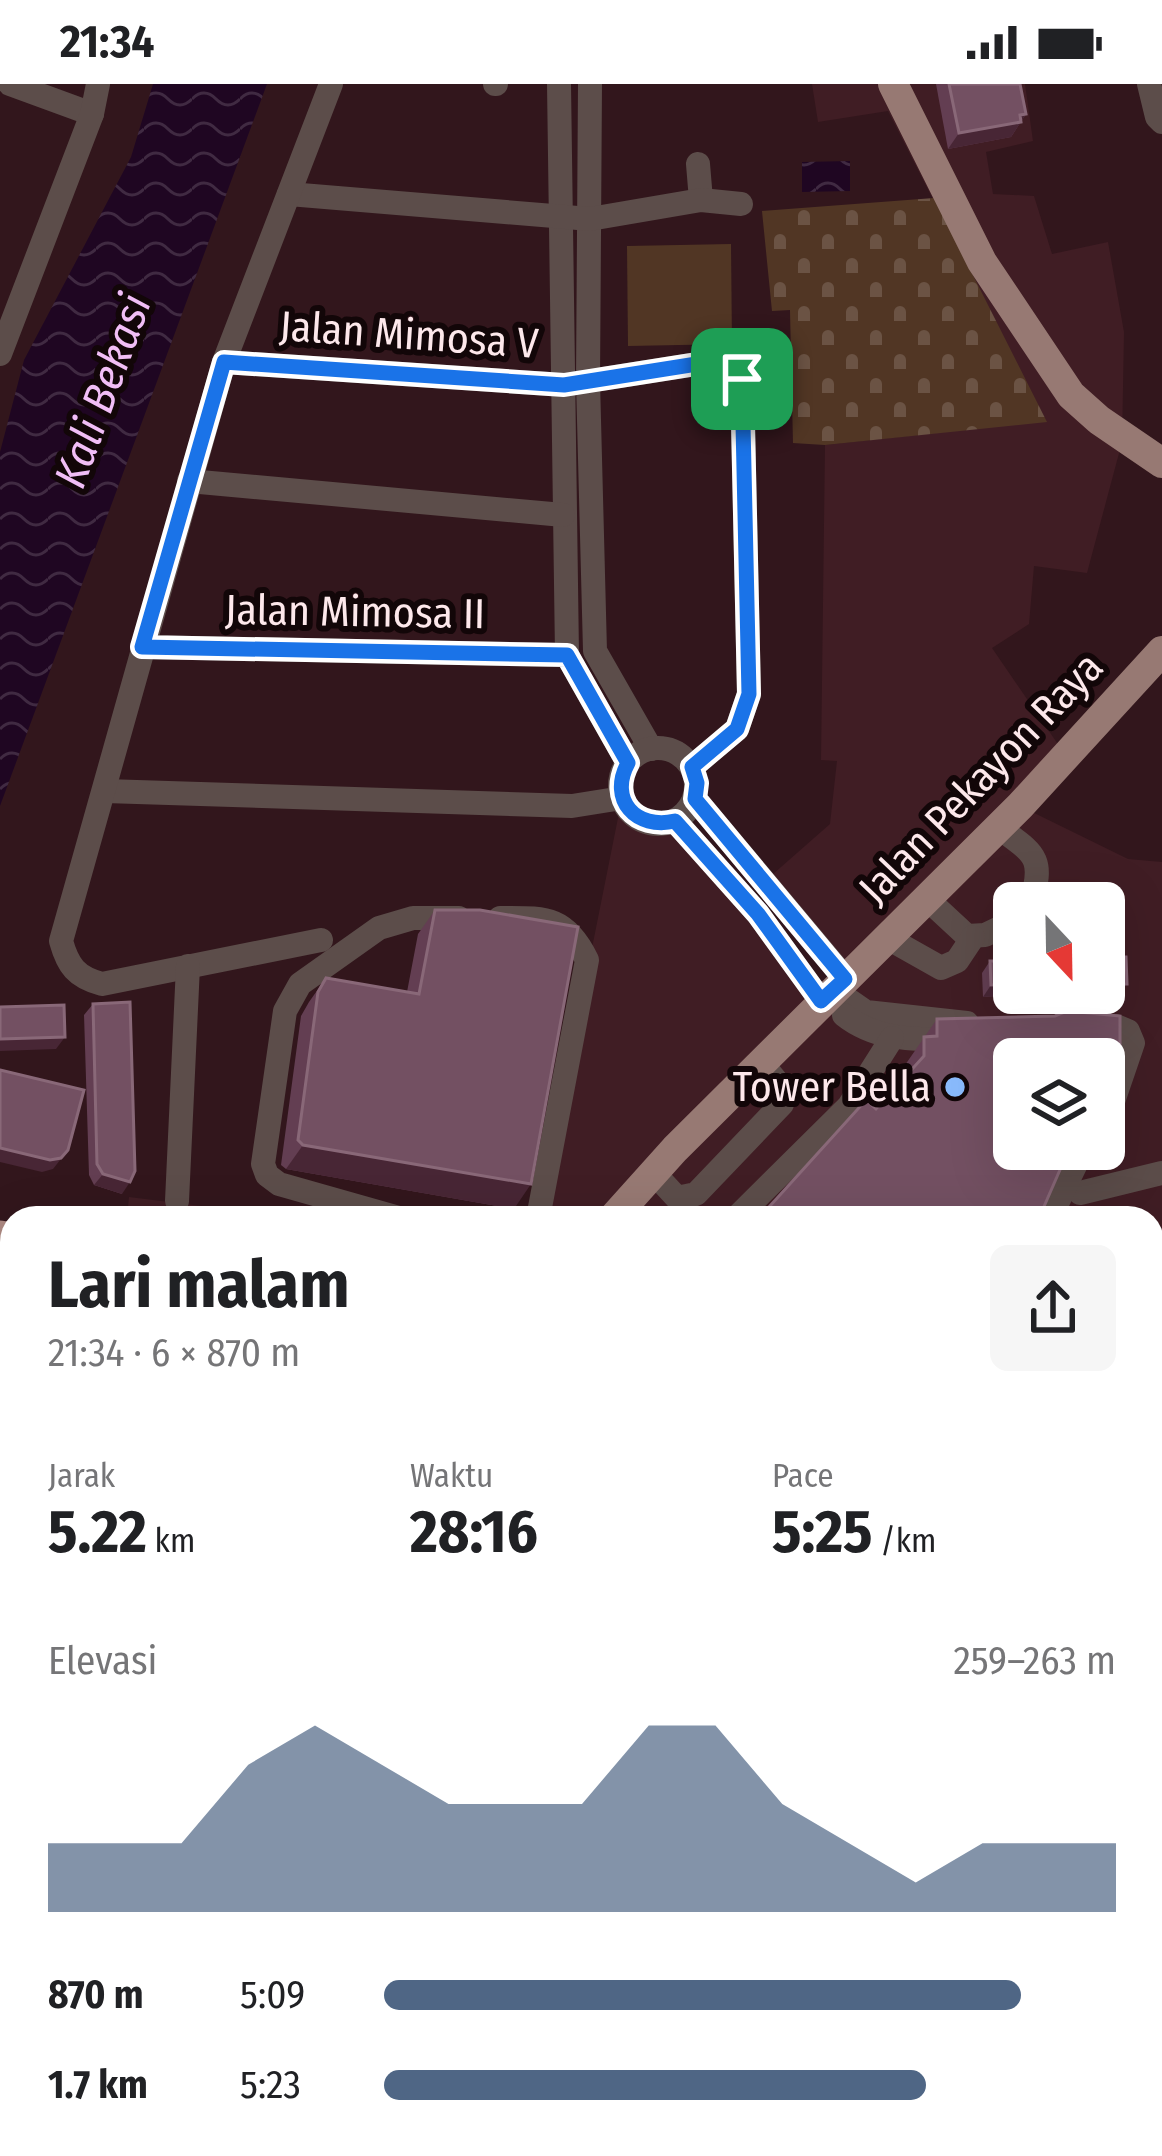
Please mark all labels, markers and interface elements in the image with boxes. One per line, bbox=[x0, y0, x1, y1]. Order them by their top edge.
text: 21:34 bbox=[60, 15, 154, 69]
water label: Kali Bekasi bbox=[43, 286, 163, 495]
street label: Jalan Mimosa V bbox=[278, 301, 541, 369]
pin bbox=[691, 328, 793, 430]
icon: arrive bbox=[709, 346, 775, 412]
street label: Jalan Mimosa II bbox=[225, 585, 485, 639]
street label: Jalan Pekayon Raya bbox=[849, 642, 1113, 914]
north arrow bbox=[993, 882, 1125, 1014]
map controls bbox=[993, 882, 1125, 1170]
button: layers bbox=[993, 1038, 1125, 1170]
place label: Tower Bella bbox=[733, 1062, 931, 1112]
marker: Tower Bella bbox=[942, 1074, 968, 1100]
text: Lari malam bbox=[48, 1245, 350, 1324]
button: share bbox=[990, 1245, 1116, 1371]
text: 21:34 · 6 × 870 m bbox=[48, 1330, 300, 1376]
text: Jarak bbox=[48, 1456, 115, 1496]
text: Waktu bbox=[410, 1456, 493, 1496]
text: Pace bbox=[772, 1456, 834, 1496]
text: 5.22 bbox=[48, 1496, 147, 1568]
text: 28:16 bbox=[410, 1496, 538, 1568]
text: 5:25 bbox=[772, 1496, 872, 1568]
text: km bbox=[147, 1521, 195, 1561]
text: /km bbox=[872, 1521, 936, 1561]
text: Elevasi bbox=[48, 1638, 157, 1684]
text: 259–263 m bbox=[953, 1638, 1116, 1684]
text: 870 m bbox=[48, 1972, 144, 2018]
text: 5:09 bbox=[240, 1972, 305, 2018]
text: 1.7 km bbox=[48, 2062, 148, 2108]
text: 5:23 bbox=[240, 2062, 301, 2108]

